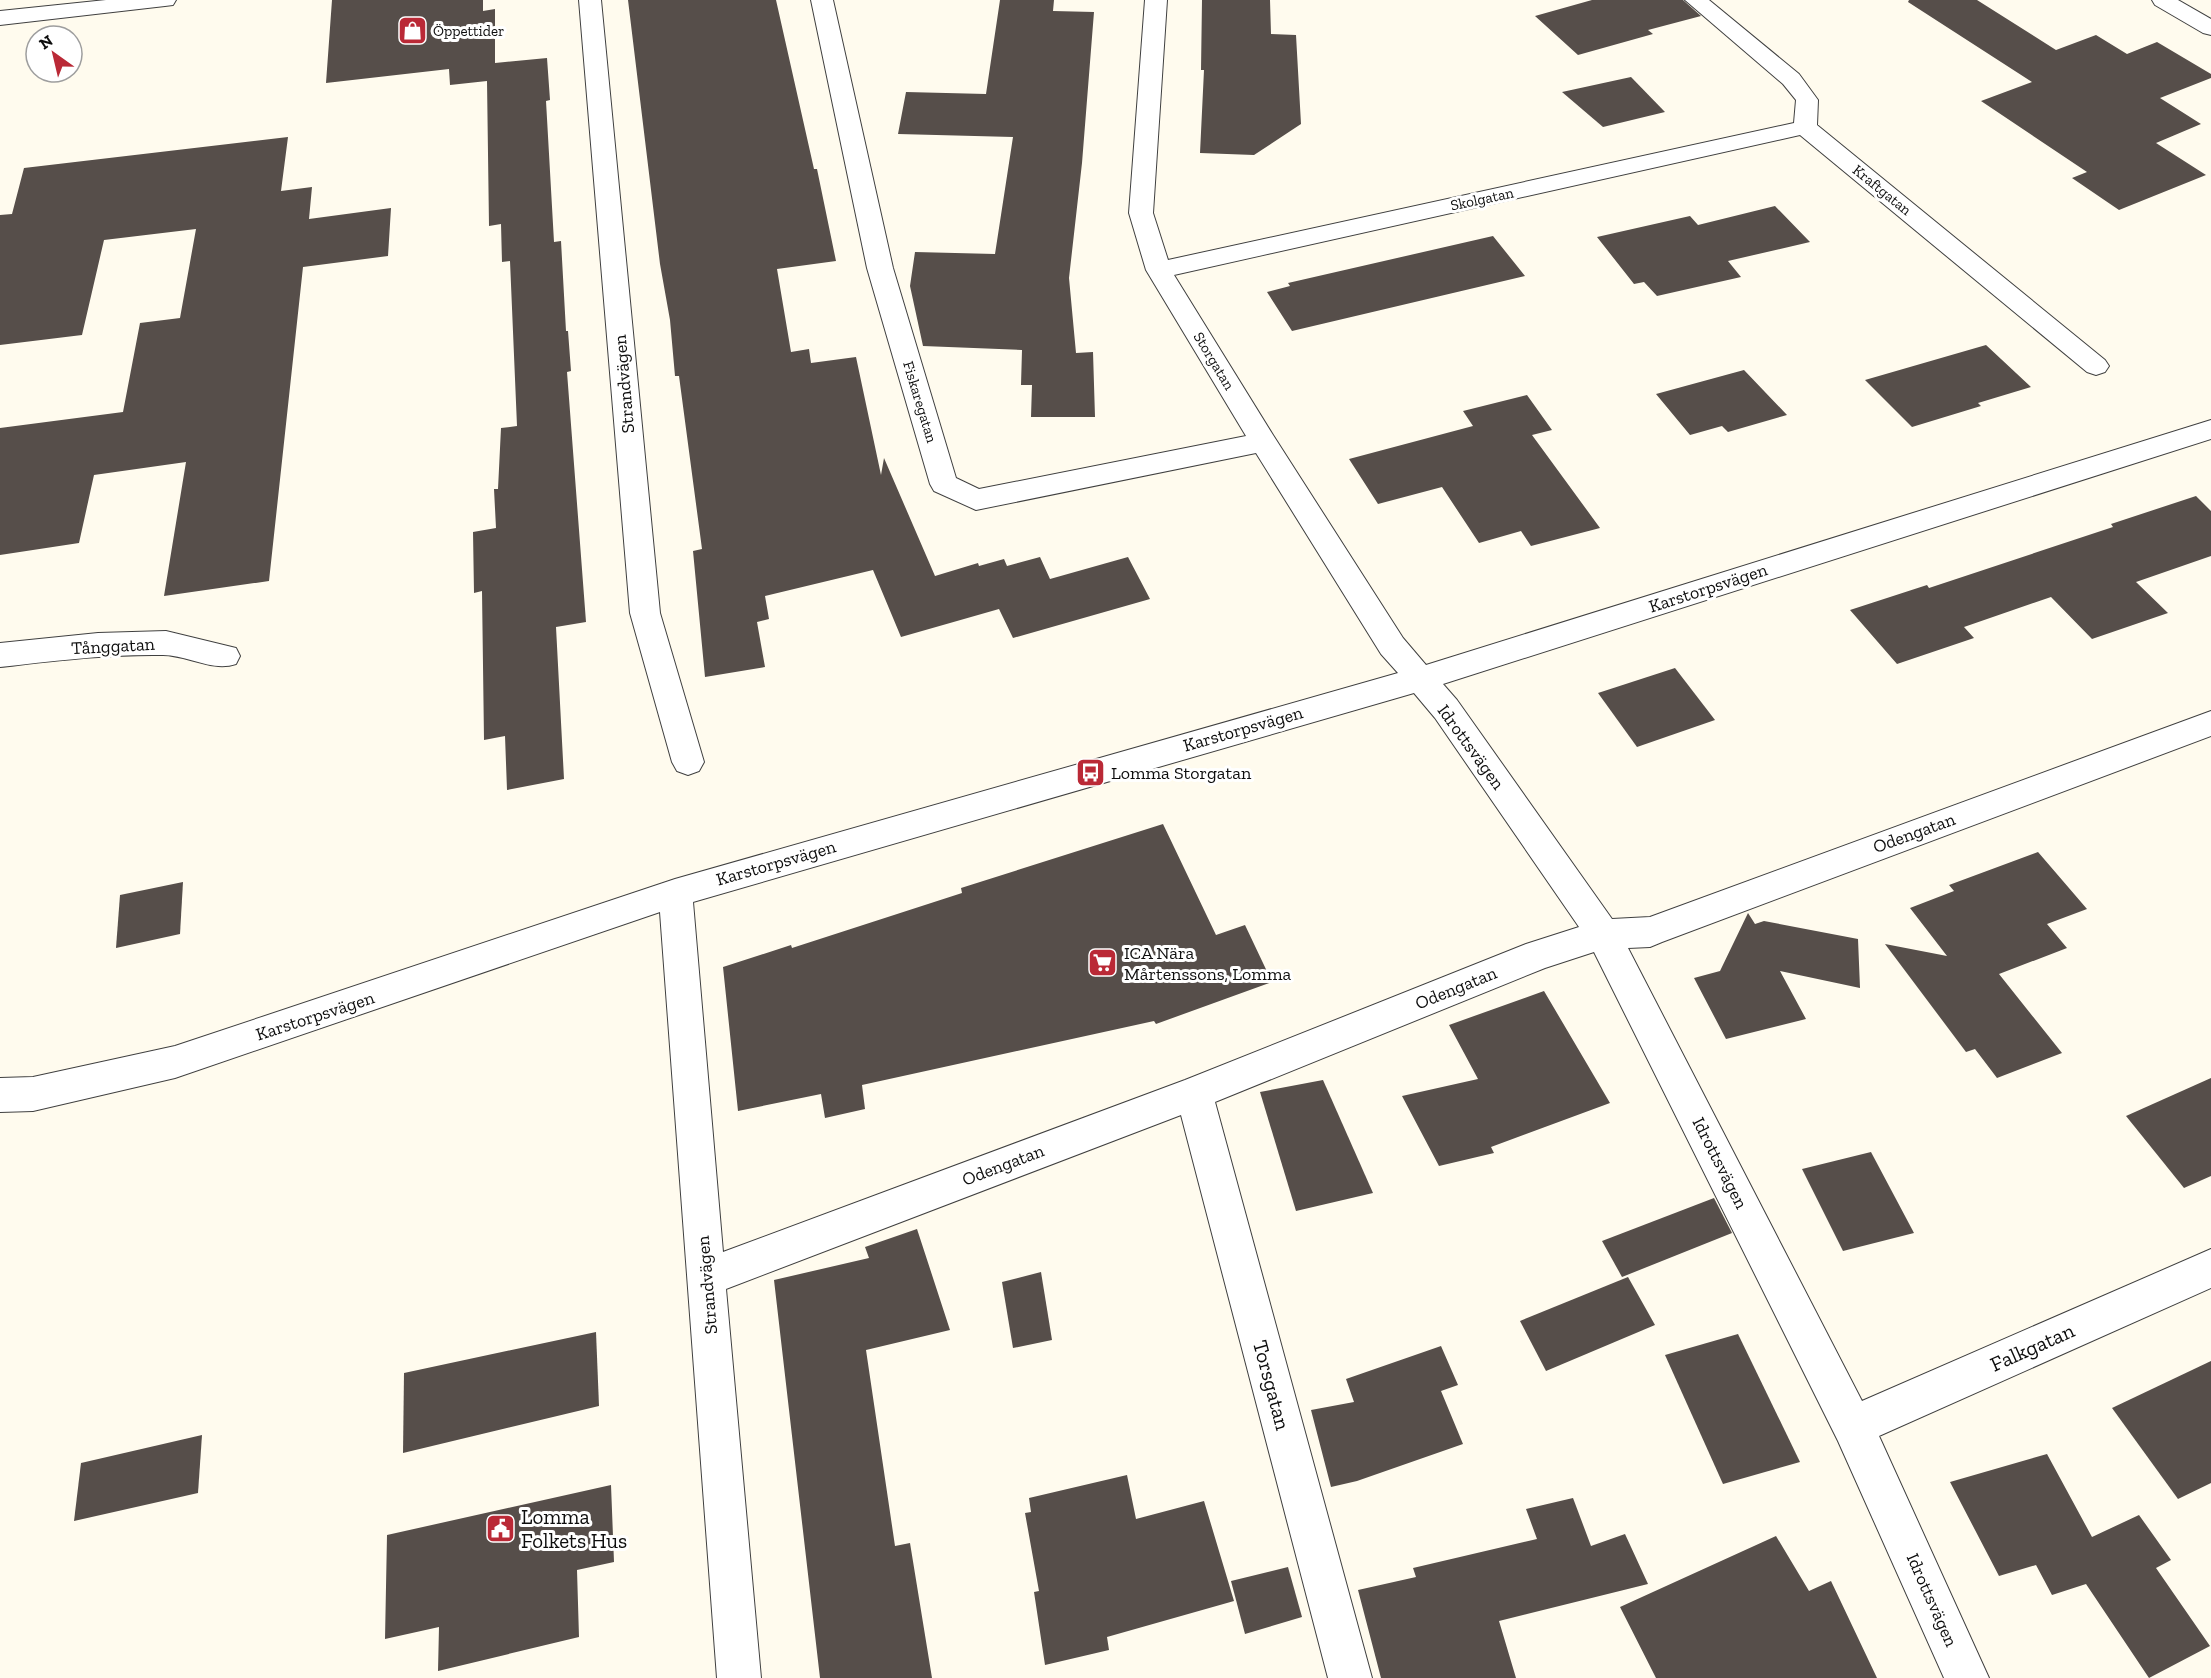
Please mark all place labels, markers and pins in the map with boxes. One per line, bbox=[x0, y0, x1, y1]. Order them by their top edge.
shop icon: Öppettider bbox=[396, 15, 428, 47]
place label: Öppettider bbox=[433, 22, 504, 40]
bus stop icon: Lomma Storgatan bbox=[1074, 757, 1106, 789]
place label: Lomma Storgatan bbox=[1111, 762, 1252, 784]
place label: ICA Nära Mårtenssons, Lomma bbox=[1124, 942, 1291, 985]
supermarket icon: ICA Nära Mårtenssons, Lomma bbox=[1087, 947, 1119, 979]
place label: Lomma Folkets Hus bbox=[521, 1504, 627, 1553]
public building icon: Lomma Folkets Hus bbox=[484, 1512, 516, 1544]

